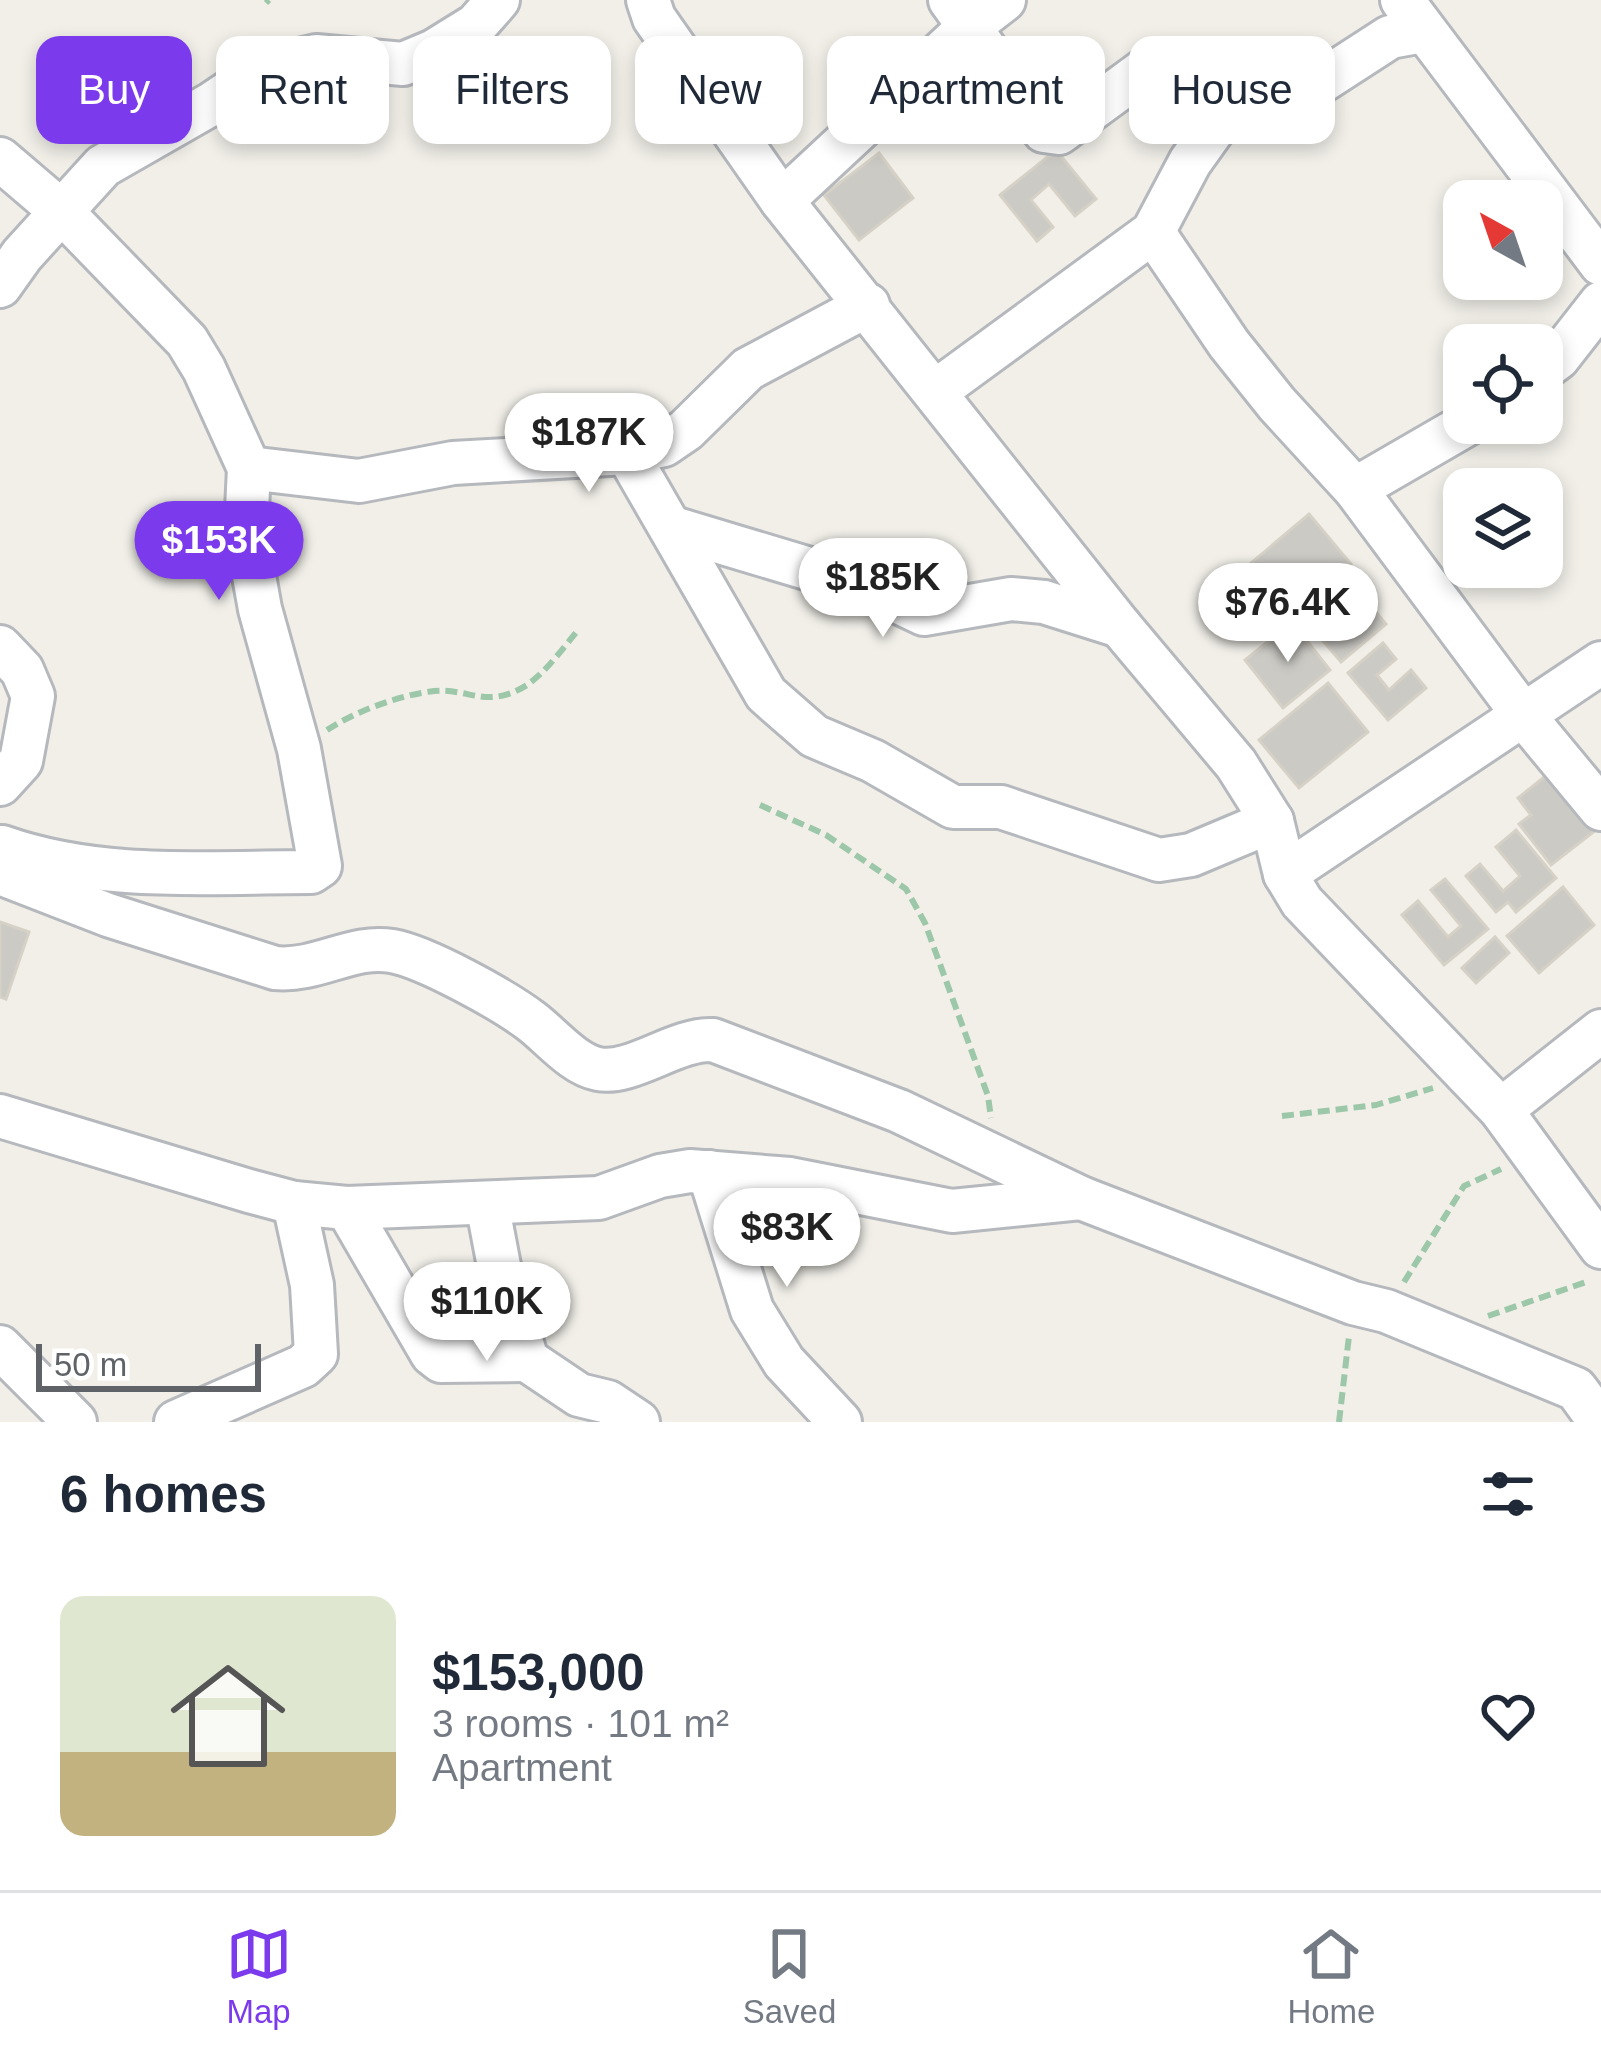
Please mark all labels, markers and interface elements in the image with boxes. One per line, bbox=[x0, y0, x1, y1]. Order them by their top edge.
chip: Buy bbox=[36, 36, 192, 144]
chip: Rent bbox=[216, 36, 389, 144]
chip: Filters bbox=[413, 36, 611, 144]
chip: New bbox=[635, 36, 803, 144]
chip: Apartment bbox=[827, 36, 1105, 144]
chip: House bbox=[1129, 36, 1335, 144]
north arrow bbox=[1443, 180, 1563, 300]
map controls bbox=[1443, 180, 1563, 588]
button: locate bbox=[1443, 324, 1563, 444]
pin: $187K bbox=[505, 393, 673, 495]
text: $187K bbox=[532, 410, 646, 453]
button: layers bbox=[1443, 468, 1563, 588]
pin: $153K bbox=[135, 501, 303, 603]
text: $153K bbox=[162, 518, 276, 561]
pin: $185K bbox=[799, 538, 967, 640]
text: $185K bbox=[826, 555, 940, 598]
pin: $76.4K bbox=[1190, 563, 1386, 665]
text: $76.4K bbox=[1225, 580, 1351, 623]
pin: $83K bbox=[716, 1188, 858, 1290]
text: $83K bbox=[740, 1205, 834, 1248]
pin: $110K bbox=[403, 1262, 571, 1364]
text: $110K bbox=[431, 1279, 543, 1322]
scale bar bbox=[36, 1338, 261, 1391]
text: 50 m bbox=[54, 1346, 127, 1383]
icon: filters bbox=[1475, 1461, 1541, 1527]
text: 6 homes bbox=[60, 1466, 267, 1523]
icon: home bbox=[156, 1644, 300, 1788]
text: $153,000 bbox=[432, 1644, 645, 1701]
icon: heart bbox=[1475, 1683, 1541, 1749]
text: 3 rooms · 101 m² bbox=[432, 1702, 729, 1745]
text: Apartment bbox=[432, 1746, 612, 1789]
tab: Map bbox=[226, 1921, 292, 2031]
tab: Saved bbox=[743, 1921, 836, 2031]
tab: Home bbox=[1287, 1921, 1375, 2031]

